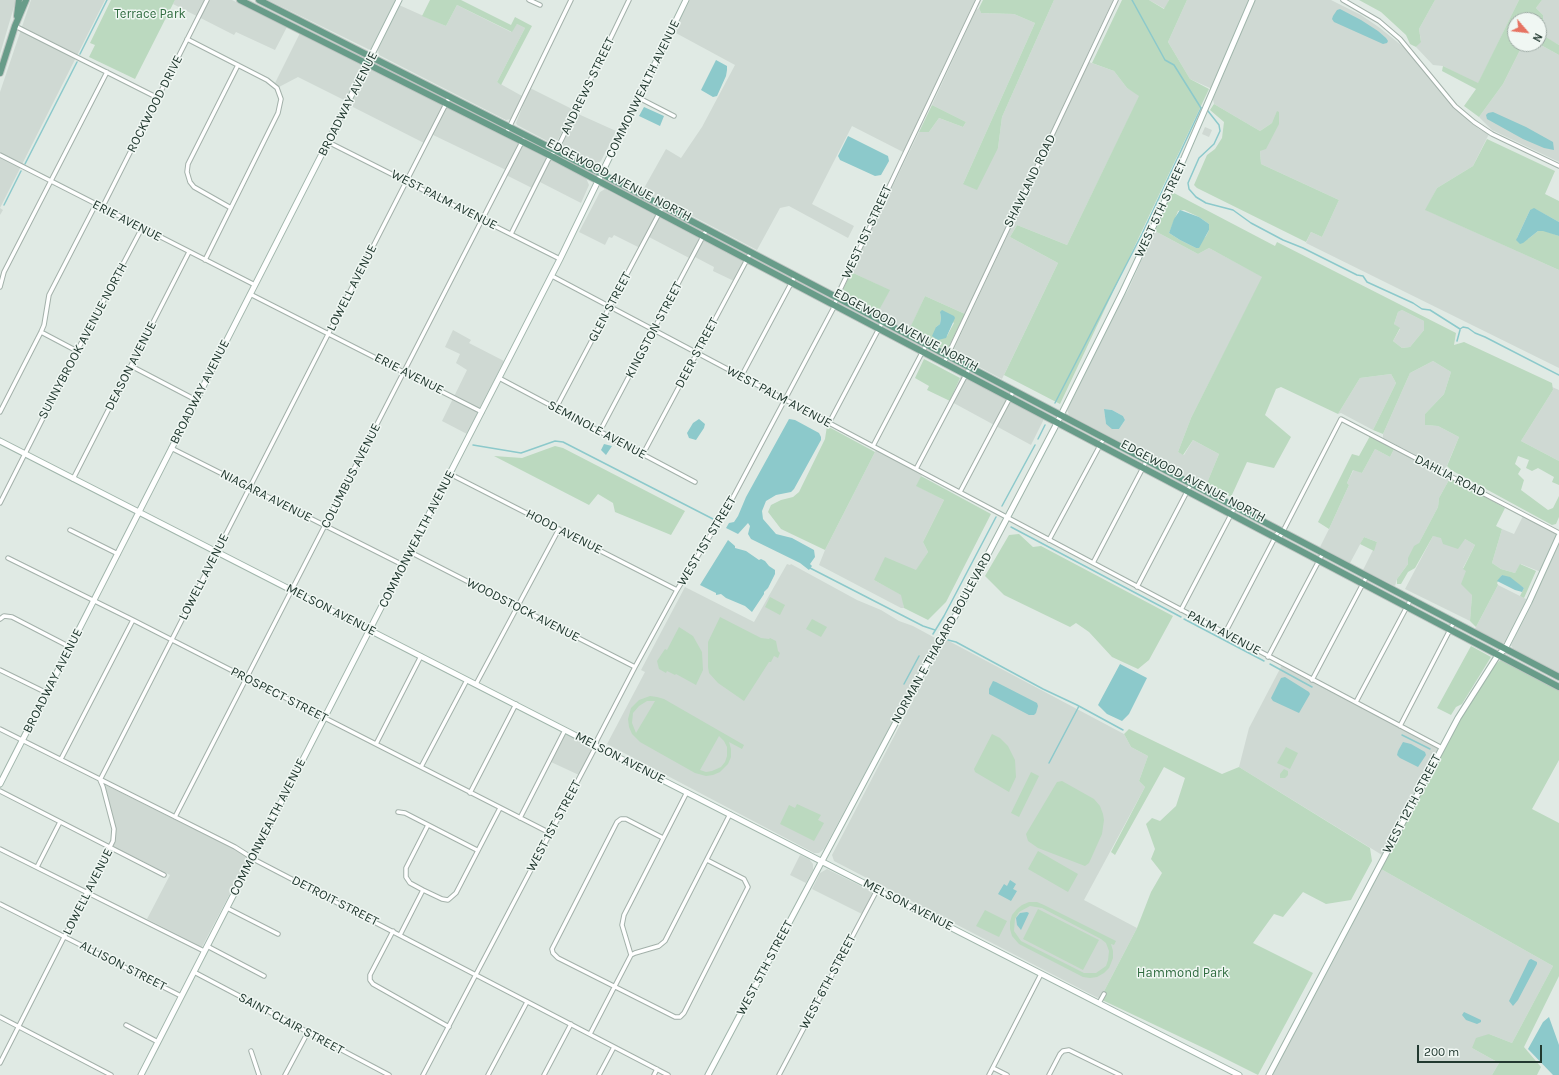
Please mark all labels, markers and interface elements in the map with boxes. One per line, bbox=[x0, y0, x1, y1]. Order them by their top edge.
park label: Terrace Park bbox=[114, 6, 186, 22]
north arrow bbox=[1507, 12, 1547, 52]
street label: COMMONWEALTH AVENUE bbox=[603, 17, 683, 161]
text: N bbox=[1530, 31, 1545, 44]
street label: ANDREWS STREET bbox=[558, 35, 618, 137]
street label: BROADWAY AVENUE bbox=[315, 49, 381, 159]
street label: ROCKWOOD DRIVE bbox=[124, 53, 186, 155]
street label: SHAWLAND ROAD bbox=[1001, 132, 1059, 230]
street label: EDGEWOOD AVENUE NORTH bbox=[544, 135, 694, 225]
street label: WEST 5TH STREET bbox=[1132, 158, 1190, 260]
street label: WEST PALM AVENUE bbox=[388, 166, 500, 234]
street label: WEST 1ST STREET bbox=[838, 183, 896, 281]
street label: ERIE AVENUE bbox=[90, 197, 164, 245]
street label: LOWELL AVENUE bbox=[323, 242, 381, 334]
street label: SUNNYBROOK AVENUE NORTH bbox=[35, 260, 131, 422]
street label: GLEN STREET bbox=[585, 269, 635, 345]
street label: KINGSTON STREET bbox=[622, 279, 686, 381]
street label: EDGEWOOD AVENUE NORTH bbox=[831, 285, 981, 375]
street label: DEER STREET bbox=[672, 315, 722, 391]
street label: DEASON AVENUE bbox=[102, 319, 160, 413]
street label: BROADWAY AVENUE bbox=[167, 337, 233, 447]
street label: ERIE AVENUE bbox=[372, 350, 446, 398]
street label: WEST PALM AVENUE bbox=[724, 363, 834, 431]
street label: SEMINOLE AVENUE bbox=[545, 397, 649, 463]
street label: COLUMBUS AVENUE bbox=[318, 421, 384, 531]
street label: EDGEWOOD AVENUE NORTH bbox=[1118, 436, 1268, 526]
street label: DAHLIA ROAD bbox=[1412, 451, 1488, 501]
street label: NIAGARA AVENUE bbox=[218, 466, 314, 526]
street label: COMMONWEALTH AVENUE bbox=[375, 468, 459, 610]
street label: WEST 1ST STREET bbox=[674, 493, 740, 589]
street label: HOOD AVENUE bbox=[523, 506, 605, 558]
street label: LOWELL AVENUE bbox=[175, 531, 233, 623]
street label: NORMAN E THAGARD BOULEVARD bbox=[888, 550, 996, 726]
street label: WOODSTOCK AVENUE bbox=[464, 575, 582, 645]
street label: MELSON AVENUE bbox=[283, 581, 379, 639]
street label: PALM AVENUE bbox=[1185, 607, 1263, 659]
street label: BROADWAY AVENUE bbox=[20, 626, 86, 736]
street label: PROSPECT STREET bbox=[228, 664, 330, 726]
street label: MELSON AVENUE bbox=[572, 729, 668, 787]
street label: WEST 12TH STREET bbox=[1379, 752, 1445, 856]
street label: COMMONWEALTH AVENUE bbox=[226, 756, 310, 898]
street label: WEST 1ST STREET bbox=[523, 777, 585, 875]
street label: LOWELL AVENUE bbox=[59, 846, 117, 938]
street label: DETROIT STREET bbox=[289, 872, 381, 930]
street label: MELSON AVENUE bbox=[860, 876, 956, 934]
street label: WEST 5TH STREET bbox=[733, 918, 797, 1018]
street label: WEST 6TH STREET bbox=[796, 932, 860, 1032]
street label: ALLISON STREET bbox=[77, 937, 169, 995]
park label: Hammond Park bbox=[1137, 965, 1229, 981]
street label: SAINT CLAIR STREET bbox=[236, 990, 346, 1058]
scale bar bbox=[1419, 1037, 1544, 1063]
text: 200 m bbox=[1424, 1045, 1459, 1059]

